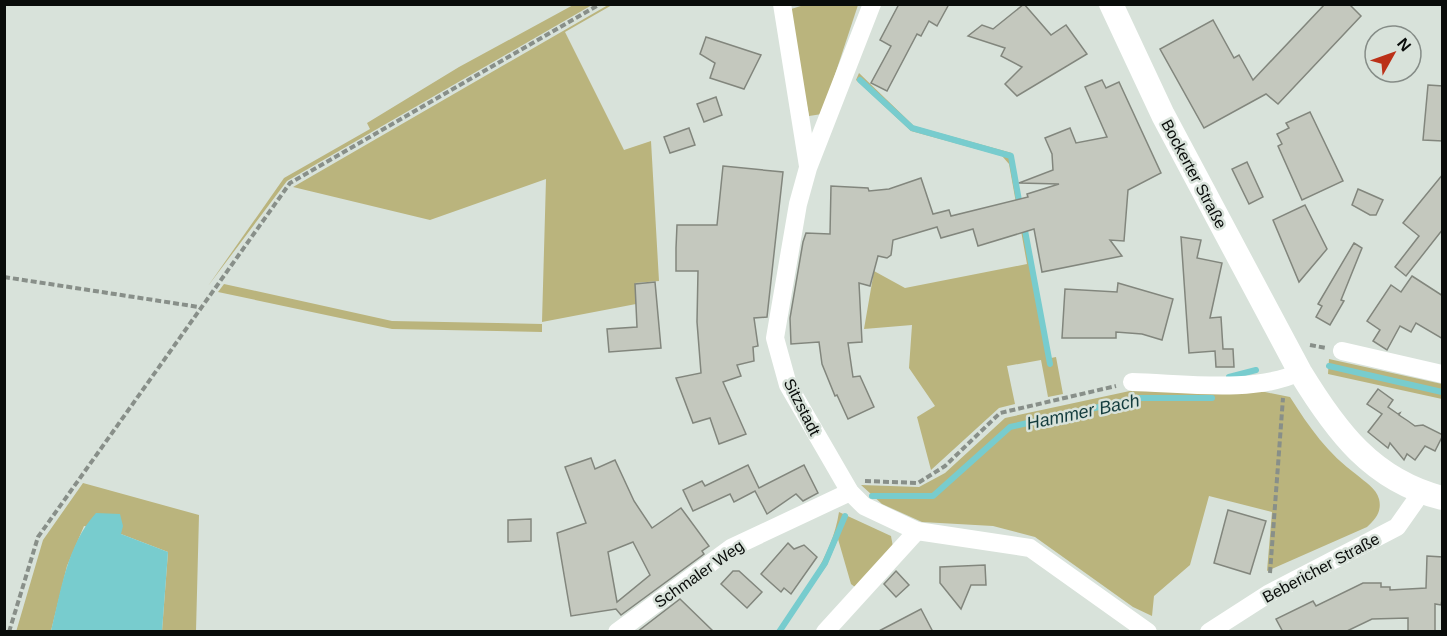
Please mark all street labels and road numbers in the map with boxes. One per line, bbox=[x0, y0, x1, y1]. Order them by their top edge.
street label: Bockerter Straße bbox=[1158, 117, 1230, 231]
street label: Sitzstadt bbox=[780, 376, 824, 439]
street label: Bebericher Straße bbox=[1260, 530, 1382, 606]
street label: Schmaler Weg bbox=[651, 537, 747, 611]

